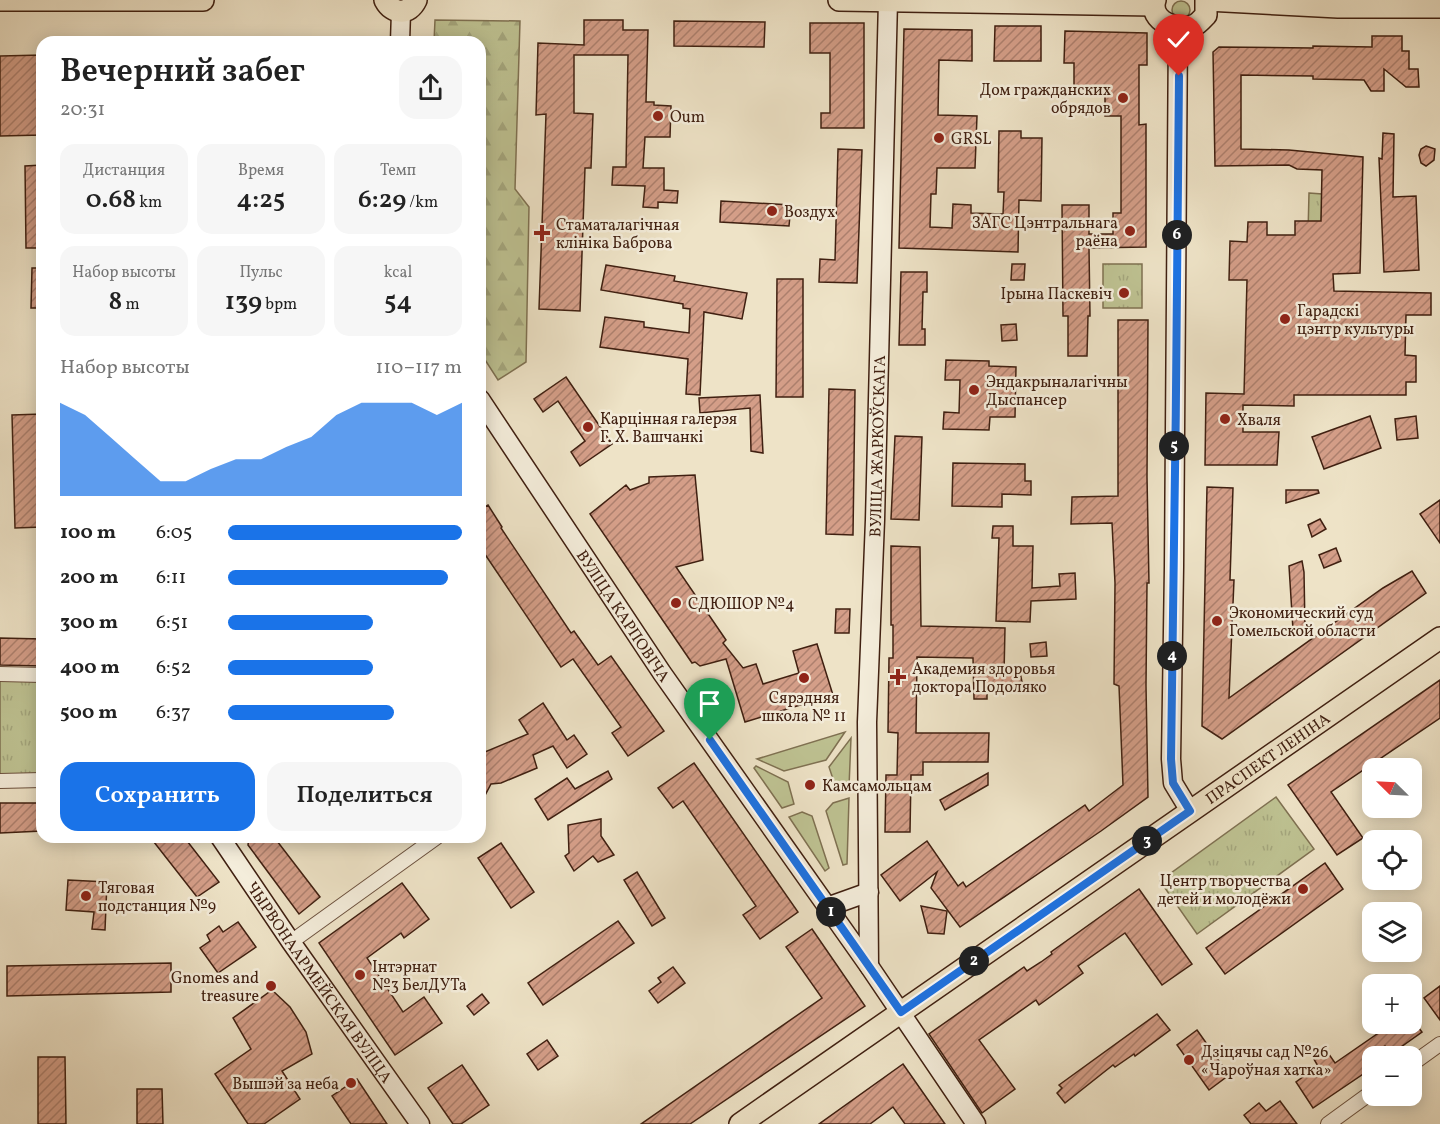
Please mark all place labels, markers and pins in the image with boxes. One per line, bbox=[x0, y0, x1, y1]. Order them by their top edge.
pin bbox=[1153, 14, 1204, 76]
place label: Дом гражданских обрядов bbox=[980, 80, 1111, 120]
marker: Дом гражданских обрядов bbox=[1116, 91, 1130, 105]
place label: Oum bbox=[670, 107, 705, 129]
marker: Oum bbox=[651, 109, 665, 123]
place label: GRSL bbox=[951, 129, 991, 151]
marker: GRSL bbox=[932, 131, 946, 145]
place label: Воздух bbox=[784, 202, 835, 224]
marker: Воздух bbox=[765, 204, 779, 218]
place label: ЗАГС Цэнтральнага раёна bbox=[972, 213, 1118, 253]
place label: Стаматалагічная клініка Баброва bbox=[556, 215, 679, 255]
pin: 6 bbox=[1162, 220, 1192, 250]
marker: Стаматалагічная клініка Баброва bbox=[533, 224, 551, 242]
marker: ЗАГС Цэнтральнага раёна bbox=[1123, 224, 1137, 238]
place label: Ірына Паскевіч bbox=[1000, 284, 1112, 306]
marker: Ірына Паскевіч bbox=[1117, 286, 1131, 300]
place label: Гарадскі цэнтр культуры bbox=[1297, 301, 1414, 341]
marker: Гарадскі цэнтр культуры bbox=[1278, 312, 1292, 326]
place label: Эндакрыналагічны Дыспансер bbox=[986, 372, 1128, 412]
marker: Эндакрыналагічны Дыспансер bbox=[967, 383, 981, 397]
place label: Карцінная галерэя Г. Х. Вашчанкі bbox=[600, 409, 737, 449]
place label: Хваля bbox=[1237, 410, 1281, 432]
marker: Хваля bbox=[1218, 412, 1232, 426]
marker: Карцінная галерэя Г. Х. Вашчанкі bbox=[581, 420, 595, 434]
pin: 5 bbox=[1159, 431, 1189, 461]
place label: СДЮШОР №4 bbox=[688, 594, 795, 616]
marker: СДЮШОР №4 bbox=[669, 596, 683, 610]
place label: Экономический суд Гомельской области bbox=[1229, 603, 1376, 643]
marker: Экономический суд Гомельской области bbox=[1210, 614, 1224, 628]
pin: 4 bbox=[1157, 641, 1187, 671]
place label: Академия здоровья доктора Подоляко bbox=[912, 659, 1055, 699]
marker: Академия здоровья доктора Подоляко bbox=[889, 668, 907, 686]
marker: Сярэдняя школа № 11 bbox=[797, 671, 811, 685]
pin bbox=[684, 678, 735, 740]
place label: Сярэдняя школа № 11 bbox=[762, 688, 846, 728]
place label: Камсамольцам bbox=[822, 776, 932, 798]
marker: Камсамольцам bbox=[803, 778, 817, 792]
pin: 3 bbox=[1132, 826, 1162, 856]
place label: Центр творчества детей и молодёжи bbox=[1157, 871, 1291, 911]
place label: Тяговая подстанция №9 bbox=[98, 878, 216, 918]
marker: Центр творчества детей и молодёжи bbox=[1296, 882, 1310, 896]
marker: Тяговая подстанция №9 bbox=[79, 889, 93, 903]
pin: 1 bbox=[816, 897, 846, 927]
pin: 2 bbox=[959, 946, 989, 976]
place label: Інтэрнат №3 БелДУТа bbox=[372, 957, 467, 997]
place label: Gnomes and treasure bbox=[171, 968, 259, 1008]
marker: Інтэрнат №3 БелДУТа bbox=[353, 968, 367, 982]
marker: Gnomes and treasure bbox=[264, 979, 278, 993]
place label: Дзіцячы сад №26 «Чароўная хатка» bbox=[1201, 1042, 1332, 1082]
marker: Дзіцячы сад №26 «Чароўная хатка» bbox=[1182, 1053, 1196, 1067]
place label: Вышэй за неба bbox=[232, 1074, 339, 1096]
marker: Вышэй за неба bbox=[344, 1076, 358, 1090]

